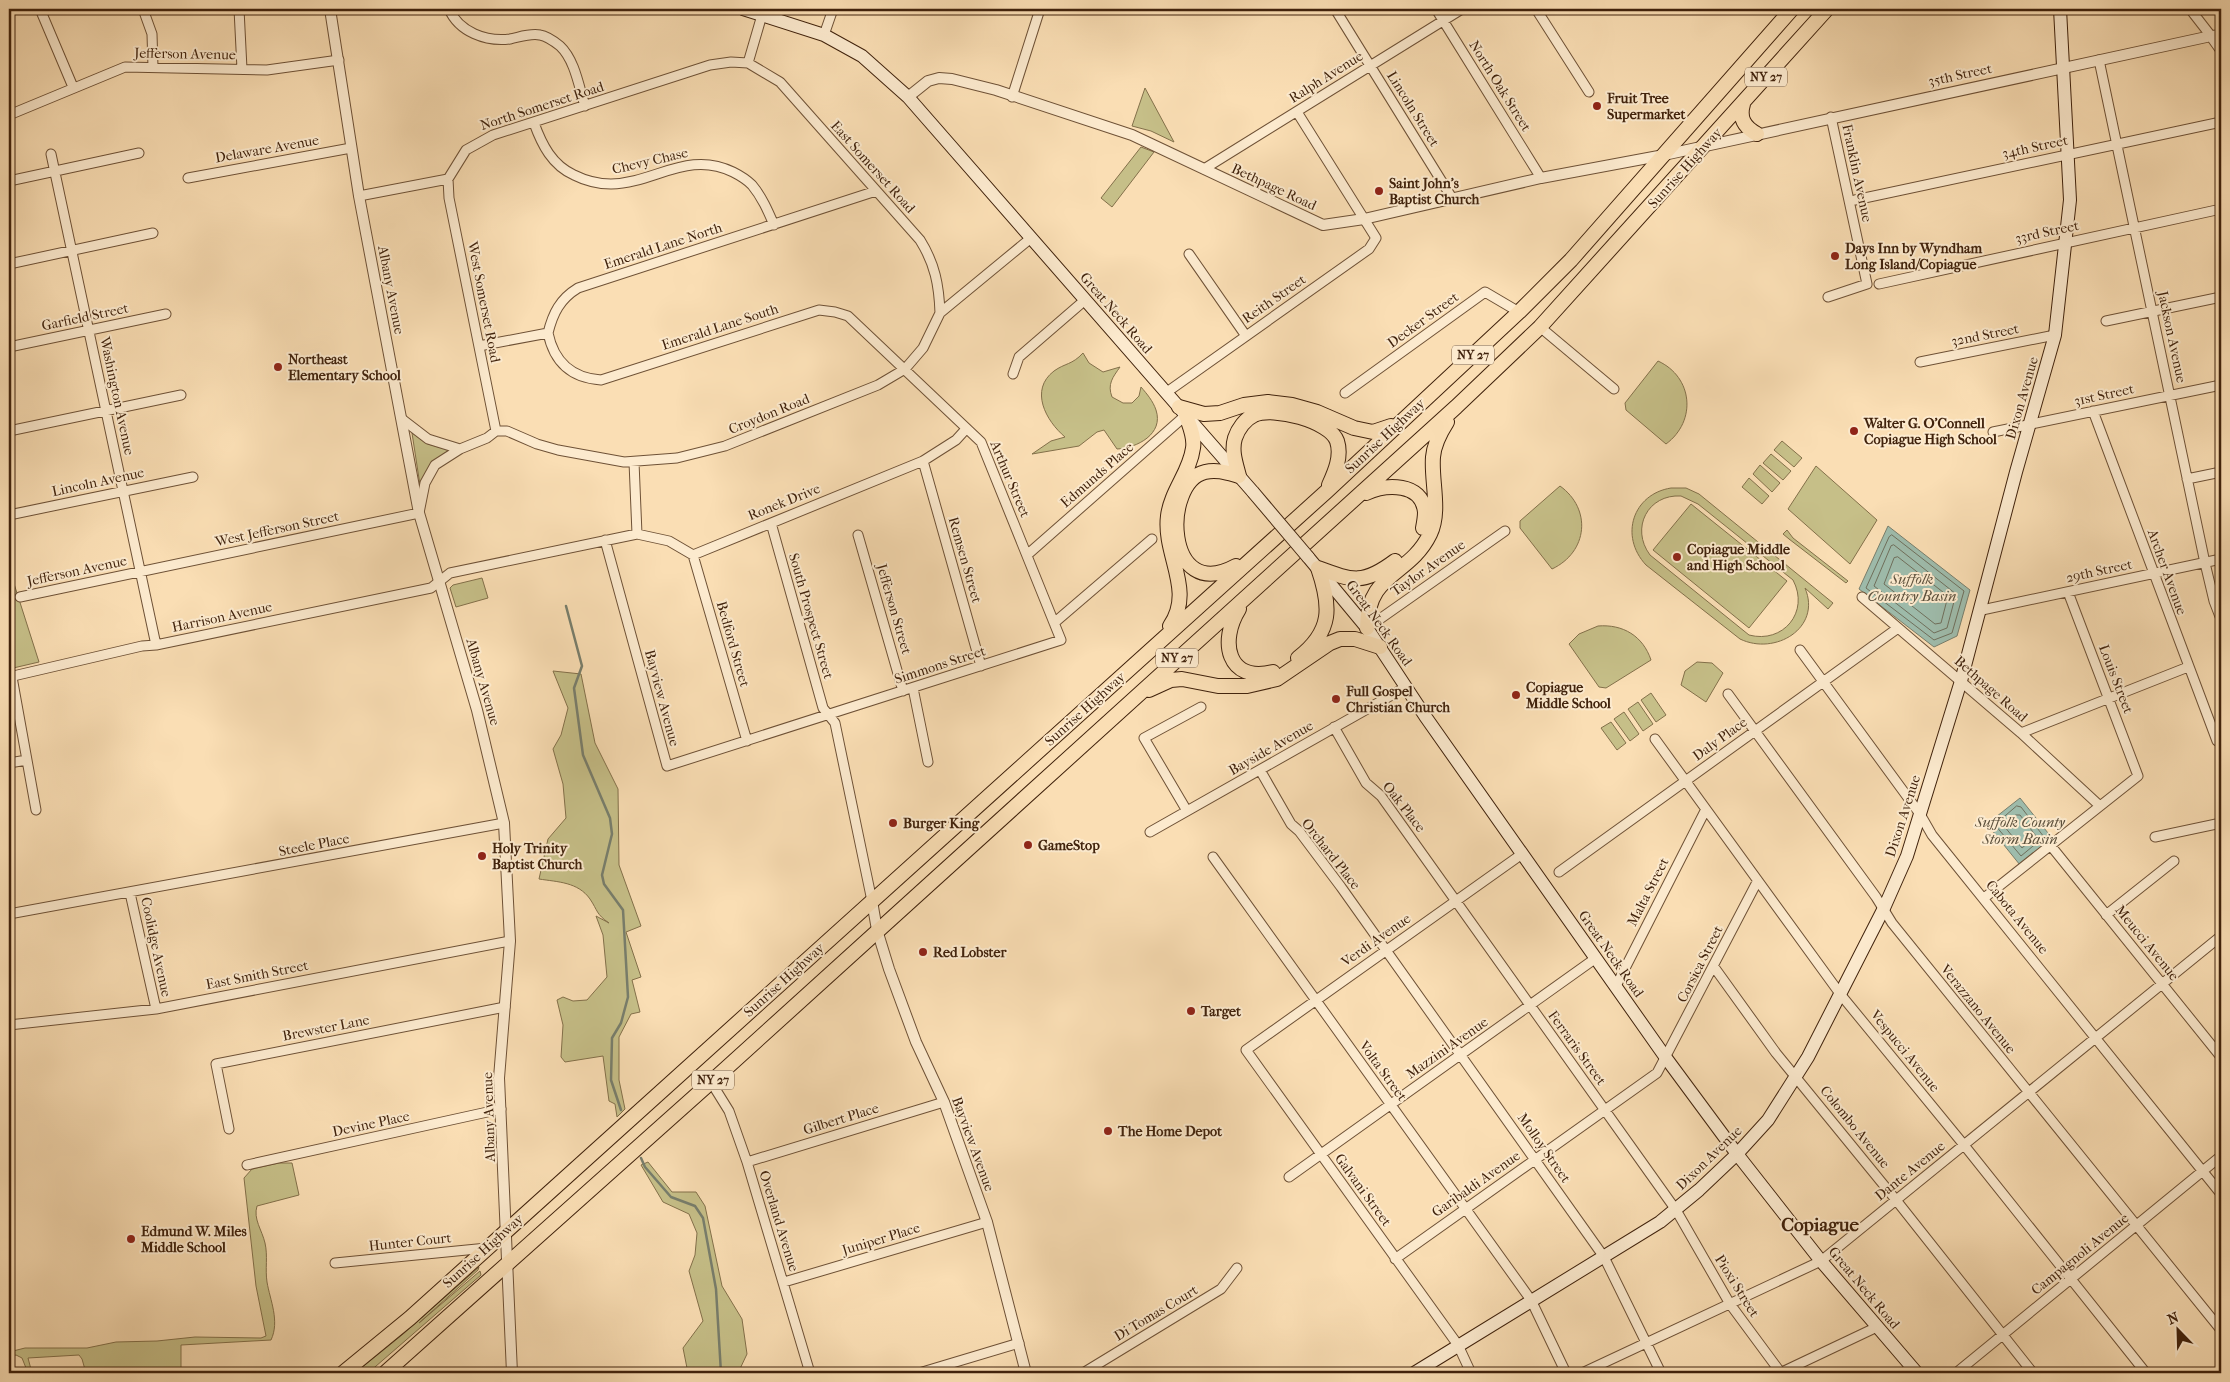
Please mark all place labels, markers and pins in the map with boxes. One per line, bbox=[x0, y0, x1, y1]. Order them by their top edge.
place label: Fruit Tree Supermarket bbox=[1606, 90, 1686, 123]
marker: Fruit Tree Supermarket bbox=[1591, 100, 1603, 112]
place label: Saint John's Baptist Church bbox=[1389, 175, 1481, 208]
marker: Saint John's Baptist Church bbox=[1373, 185, 1385, 197]
place label: Days Inn by Wyndham Long Island/Copiague bbox=[1845, 240, 1982, 273]
marker: Days Inn by Wyndham Long Island/Copiague bbox=[1829, 250, 1841, 262]
place label: Northeast Elementary School bbox=[288, 351, 401, 384]
marker: Northeast Elementary School bbox=[272, 361, 284, 373]
place label: Walter G. O'Connell Copiague High School bbox=[1863, 415, 1997, 448]
marker: Walter G. O'Connell Copiague High School bbox=[1848, 425, 1860, 437]
place label: Copiague Middle and High School bbox=[1687, 541, 1790, 574]
marker: Copiague Middle and High School bbox=[1671, 551, 1683, 563]
place label: Copiague Middle School bbox=[1525, 679, 1611, 712]
place label: Full Gospel Christian Church bbox=[1345, 683, 1451, 716]
marker: Copiague Middle School bbox=[1510, 689, 1522, 701]
marker: Full Gospel Christian Church bbox=[1330, 693, 1342, 705]
place label: Burger King bbox=[903, 815, 980, 832]
marker: Burger King bbox=[887, 817, 899, 829]
place label: GameStop bbox=[1038, 837, 1100, 854]
marker: GameStop bbox=[1022, 839, 1034, 851]
place label: Holy Trinity Baptist Church bbox=[492, 840, 584, 873]
marker: Holy Trinity Baptist Church bbox=[476, 850, 488, 862]
place label: Red Lobster bbox=[933, 944, 1008, 961]
marker: Red Lobster bbox=[917, 946, 929, 958]
place label: Target bbox=[1200, 1003, 1242, 1020]
marker: Target bbox=[1185, 1005, 1197, 1017]
place label: The Home Depot bbox=[1117, 1123, 1223, 1140]
marker: The Home Depot bbox=[1102, 1125, 1114, 1137]
place label: Edmund W. Miles Middle School bbox=[140, 1223, 247, 1256]
marker: Edmund W. Miles Middle School bbox=[125, 1233, 137, 1245]

